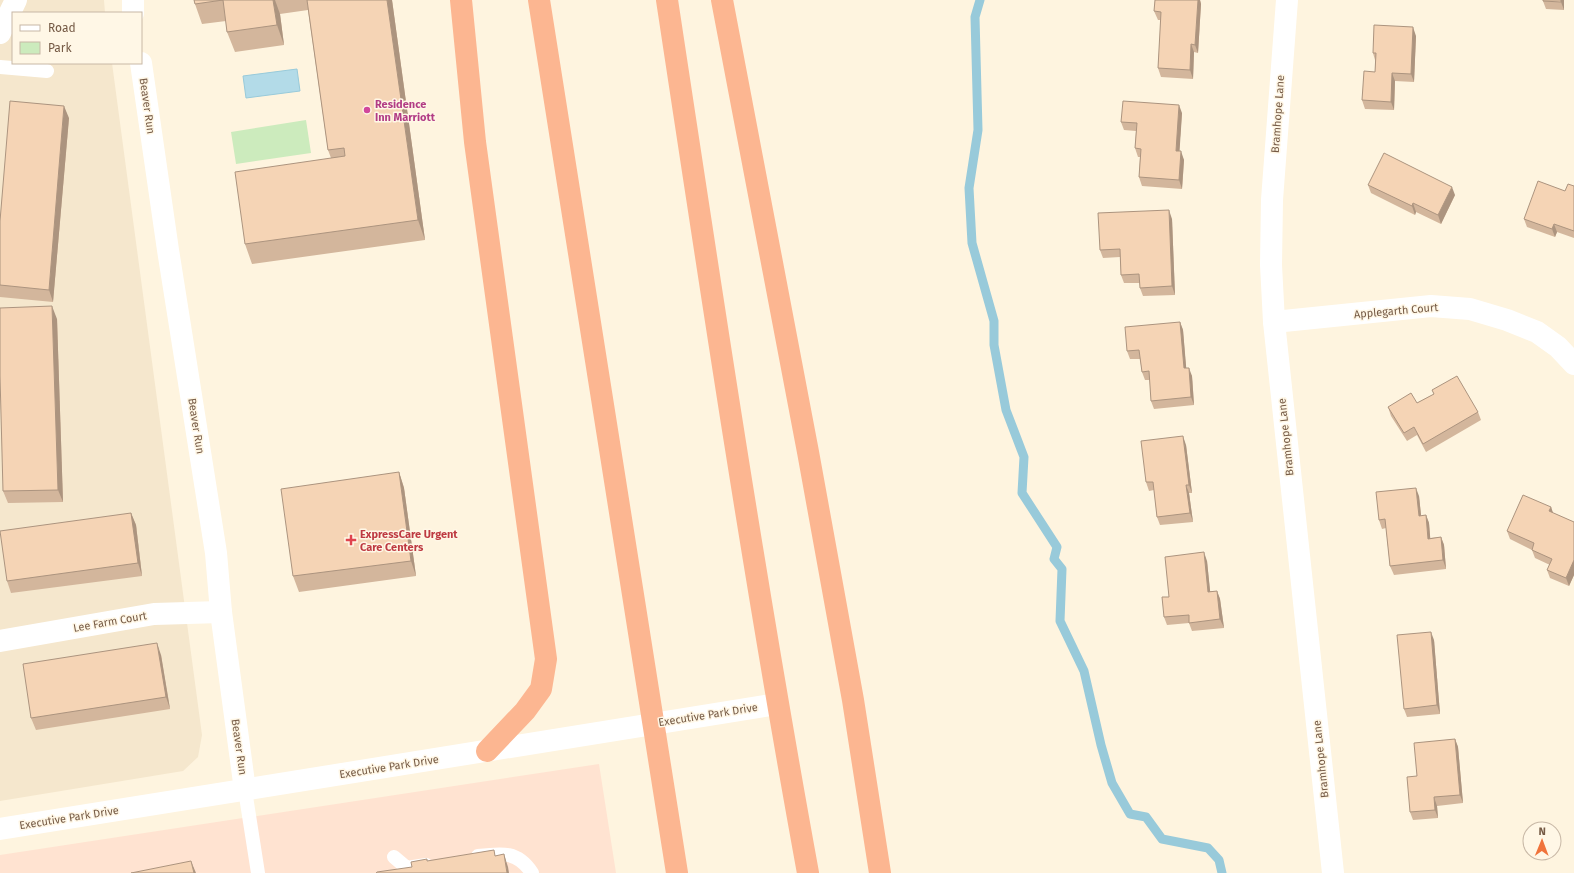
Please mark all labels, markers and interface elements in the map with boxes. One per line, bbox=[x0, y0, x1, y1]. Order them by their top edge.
legend bbox=[12, 12, 142, 64]
text: Road bbox=[48, 21, 76, 35]
text: Park bbox=[48, 41, 72, 55]
street label: Bramhope Lane bbox=[1269, 75, 1287, 153]
street label: Beaver Run bbox=[137, 77, 157, 135]
place label: Residence Inn Marriott bbox=[375, 98, 436, 124]
marker: Residence Inn Marriott bbox=[362, 105, 372, 115]
street label: Applegarth Court bbox=[1353, 301, 1439, 321]
street label: Beaver Run bbox=[185, 397, 207, 455]
street label: Bramhope Lane bbox=[1275, 397, 1297, 477]
place label: ExpressCare Urgent Care Centers bbox=[360, 528, 458, 554]
marker: ExpressCare Urgent Care Centers bbox=[345, 534, 357, 546]
street label: Lee Farm Court bbox=[72, 609, 148, 635]
street label: Executive Park Drive bbox=[657, 701, 759, 729]
street label: Beaver Run bbox=[229, 718, 249, 776]
street label: Bramhope Lane bbox=[1310, 719, 1332, 799]
street label: Executive Park Drive bbox=[338, 753, 440, 781]
street label: Executive Park Drive bbox=[18, 804, 120, 832]
north arrow bbox=[1522, 821, 1562, 861]
text: N bbox=[1538, 825, 1546, 838]

